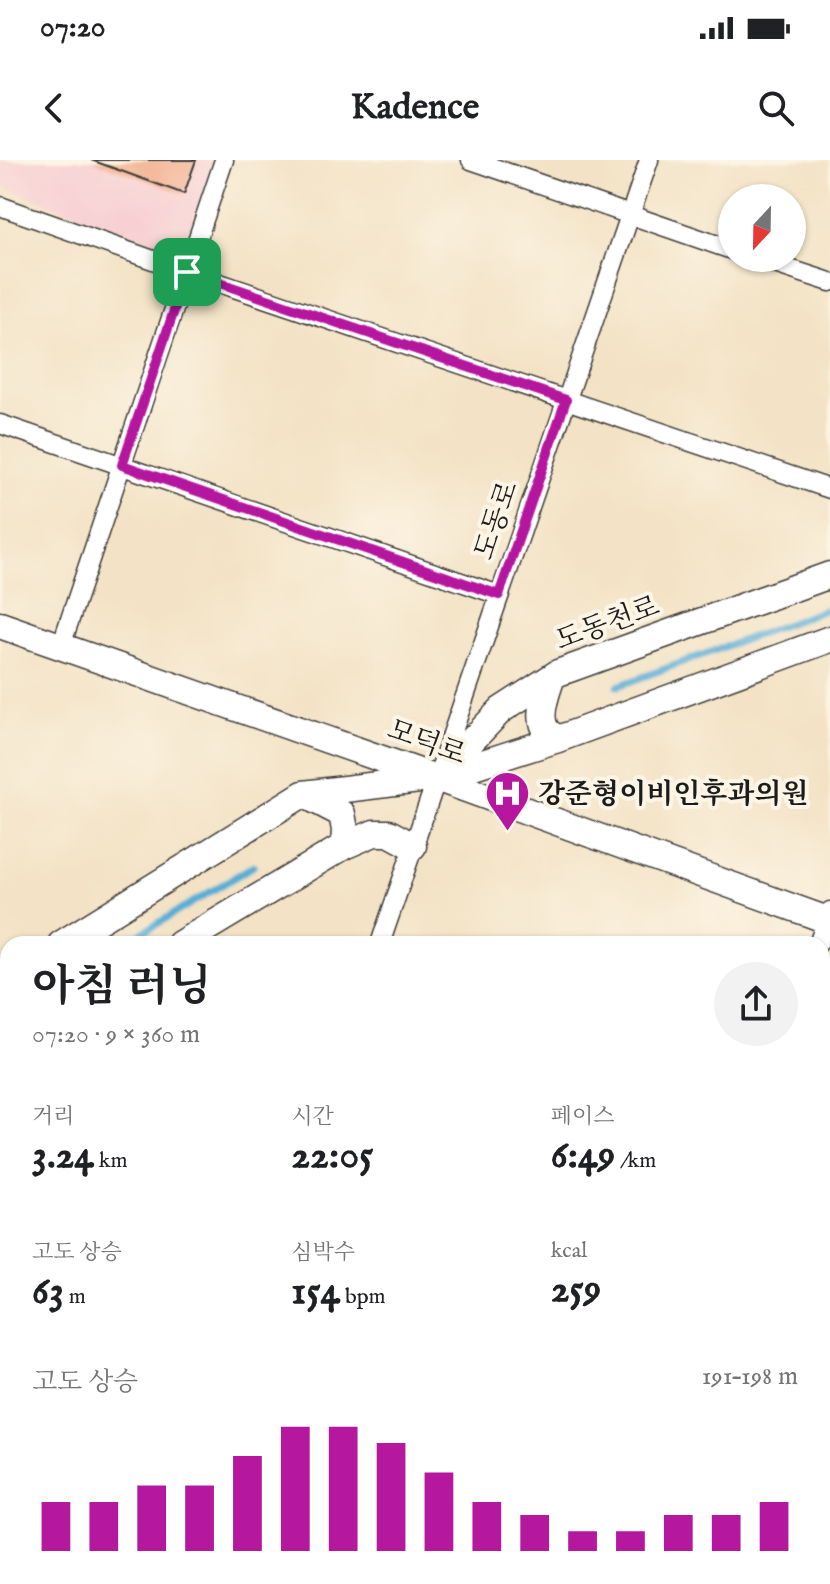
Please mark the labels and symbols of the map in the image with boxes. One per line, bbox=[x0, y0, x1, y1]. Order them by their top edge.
north arrow bbox=[718, 184, 806, 272]
pin bbox=[153, 238, 221, 306]
street label: 도동로 bbox=[468, 477, 527, 565]
street label: 도동천로 bbox=[551, 589, 665, 659]
street label: 모덕로 bbox=[382, 713, 470, 774]
hospital icon: 강준형이비인후과의원 bbox=[483, 769, 531, 832]
place label: 강준형이비인후과의원 bbox=[538, 778, 808, 813]

